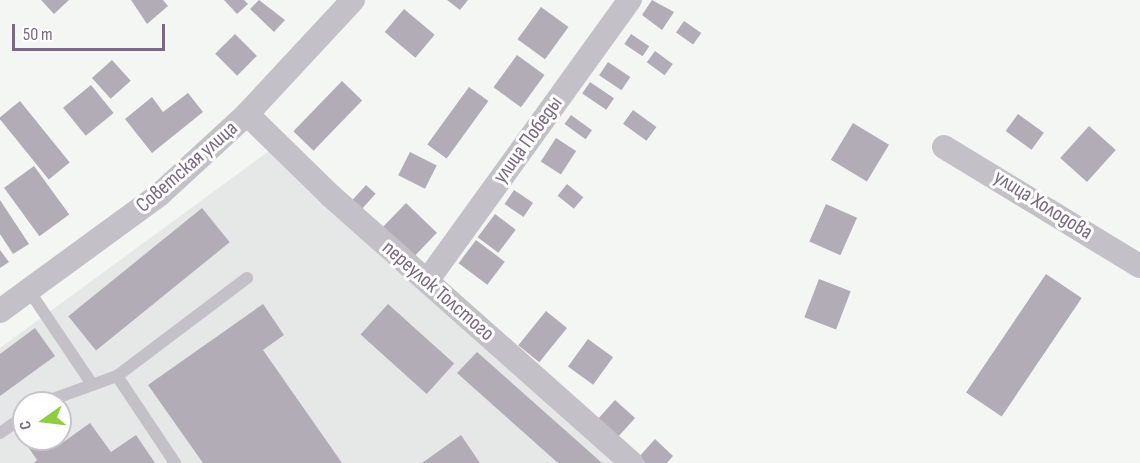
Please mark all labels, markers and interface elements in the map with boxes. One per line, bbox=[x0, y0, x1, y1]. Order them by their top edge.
scale bar bbox=[15, 12, 168, 50]
text: 50 m bbox=[23, 24, 53, 45]
street label: улица Победы bbox=[488, 92, 568, 188]
street label: Советская улица bbox=[131, 116, 243, 218]
street label: улица Холодова bbox=[989, 165, 1097, 245]
street label: переулок Толстого bbox=[377, 236, 499, 346]
north arrow bbox=[12, 391, 72, 451]
text: С bbox=[16, 419, 36, 431]

